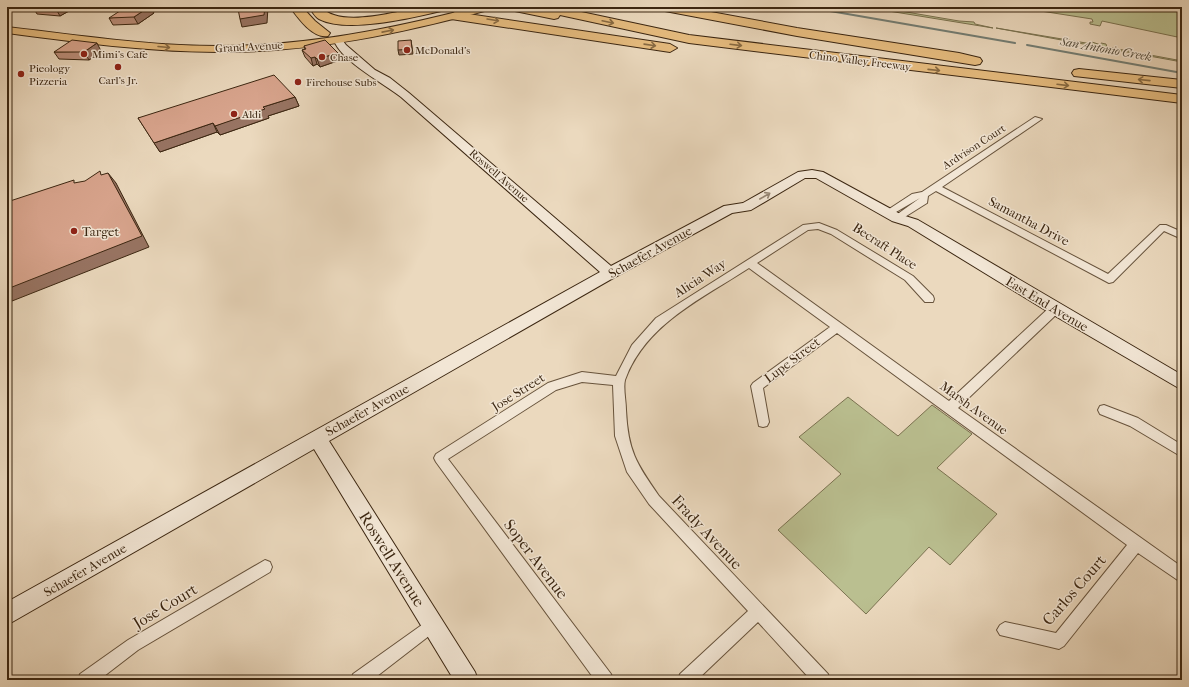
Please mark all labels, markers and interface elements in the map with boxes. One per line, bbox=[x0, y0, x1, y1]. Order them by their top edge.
one-way arrow bbox=[487, 17, 500, 25]
one-way arrow bbox=[601, 18, 614, 26]
one-way arrow bbox=[381, 27, 394, 35]
water label: San Antonio Creek bbox=[1058, 34, 1153, 64]
street label: Grand Avenue bbox=[215, 39, 284, 55]
one-way arrow bbox=[643, 41, 656, 49]
one-way arrow bbox=[729, 41, 742, 49]
one-way arrow bbox=[157, 43, 170, 50]
place label: McDonald's bbox=[415, 44, 470, 57]
marker: McDonald's bbox=[402, 45, 412, 55]
place label: Mimi's Cafe bbox=[92, 48, 148, 61]
street label: Chino Valley Freeway bbox=[808, 48, 913, 74]
marker: Mimi's Cafe bbox=[79, 49, 89, 59]
place label: Chase bbox=[330, 51, 359, 64]
marker: Chase bbox=[317, 52, 327, 62]
place label: Pieology Pizzeria bbox=[29, 62, 71, 88]
marker: Carl's Jr. bbox=[113, 62, 123, 72]
one-way arrow bbox=[927, 66, 940, 73]
marker: Pieology Pizzeria bbox=[16, 69, 26, 79]
place label: Carl's Jr. bbox=[98, 74, 138, 87]
place label: Firehouse Subs bbox=[306, 76, 376, 89]
one-way arrow bbox=[1138, 76, 1151, 84]
marker: Firehouse Subs bbox=[293, 77, 303, 87]
one-way arrow bbox=[1056, 81, 1069, 89]
place label: Aldi bbox=[241, 108, 262, 121]
marker: Aldi bbox=[229, 109, 239, 119]
street label: Ardvison Court bbox=[939, 122, 1008, 173]
street label: Roswell Avenue bbox=[467, 147, 532, 206]
one-way arrow bbox=[759, 192, 771, 200]
street label: Samantha Drive bbox=[986, 193, 1073, 249]
street label: Becraft Place bbox=[850, 220, 920, 273]
street label: Schaefer Avenue bbox=[606, 223, 695, 281]
place label: Target bbox=[82, 224, 120, 239]
marker: Target bbox=[69, 226, 79, 236]
street label: Alicia Way bbox=[670, 255, 730, 301]
street label: East End Avenue bbox=[1003, 274, 1091, 335]
street label: Lupe Street bbox=[761, 334, 823, 386]
street label: Jose Street bbox=[488, 370, 548, 415]
street label: Marsh Avenue bbox=[937, 378, 1011, 438]
street label: Schaefer Avenue bbox=[323, 381, 412, 439]
street label: Frady Avenue bbox=[668, 491, 746, 573]
street label: Roswell Avenue bbox=[355, 508, 429, 610]
street label: Soper Avenue bbox=[500, 515, 572, 603]
street label: Schaefer Avenue bbox=[41, 540, 129, 600]
street label: Carlos Court bbox=[1038, 551, 1110, 629]
street label: Jose Court bbox=[128, 579, 201, 634]

